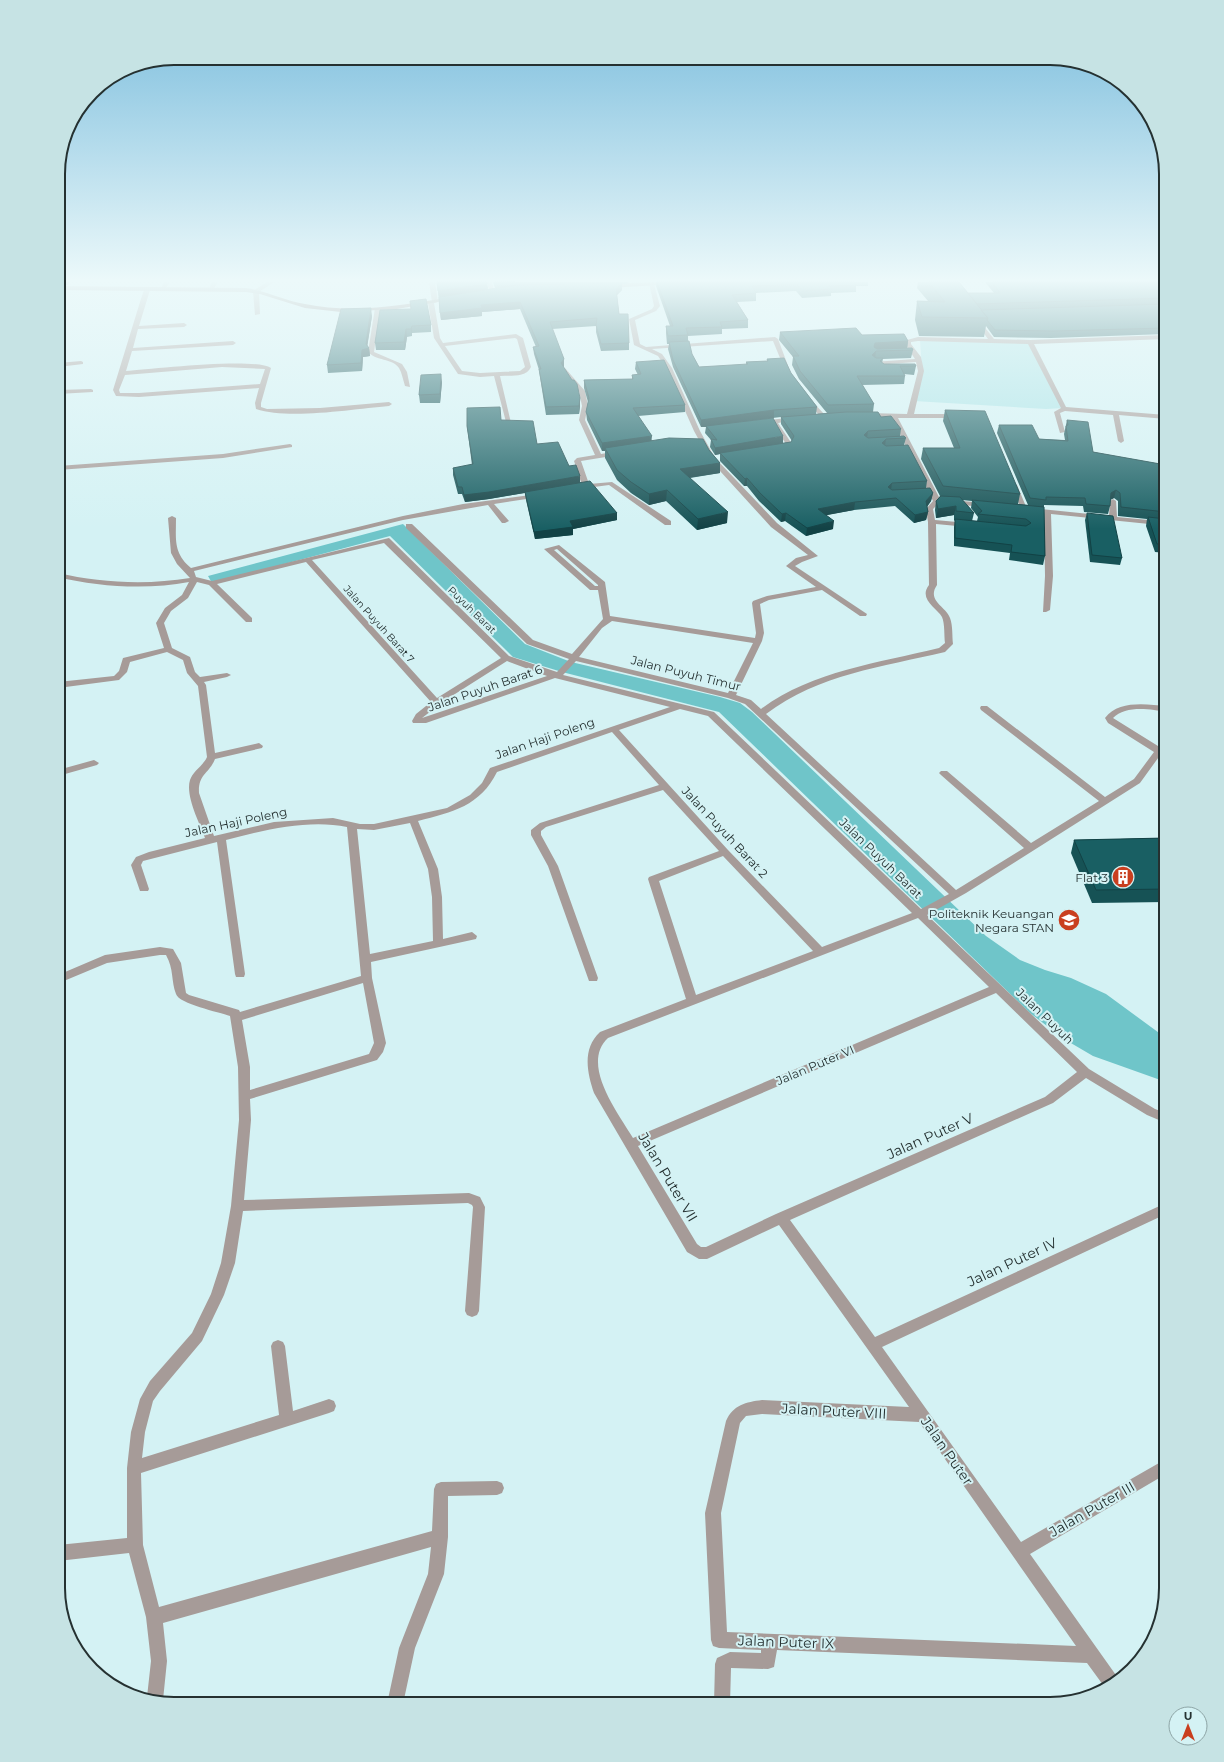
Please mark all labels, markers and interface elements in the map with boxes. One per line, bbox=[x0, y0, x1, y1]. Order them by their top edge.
street label: Jalan Puyuh Barat 7 bbox=[340, 582, 417, 665]
street label: Puyuh Barat bbox=[445, 584, 499, 636]
street label: Jalan Puyuh Timur bbox=[628, 652, 743, 694]
street label: Jalan Puyuh Barat 6 bbox=[425, 661, 544, 715]
street label: Jalan Haji Poleng bbox=[492, 714, 597, 762]
street label: Jalan Puyuh Barat 2 bbox=[678, 782, 771, 881]
street label: Jalan Haji Poleng bbox=[183, 804, 288, 840]
street label: Jalan Puyuh Barat bbox=[836, 814, 926, 902]
building icon: Flat 3 bbox=[1110, 864, 1136, 890]
place label: Flat 3 bbox=[1075, 870, 1108, 885]
place label: Politeknik Keuangan Negara STAN bbox=[929, 906, 1054, 935]
school or university icon: Politeknik Keuangan Negara STAN bbox=[1056, 907, 1082, 933]
street label: Jalan Puyuh bbox=[1012, 984, 1077, 1047]
street label: Jalan Puter VI bbox=[773, 1042, 856, 1089]
street label: Jalan Puter V bbox=[883, 1109, 976, 1164]
street label: Jalan Puter VII bbox=[634, 1128, 702, 1225]
street label: Jalan Puter IV bbox=[963, 1233, 1060, 1291]
street label: Jalan Puter VIII bbox=[780, 1399, 887, 1423]
street label: Jalan Puter bbox=[916, 1413, 977, 1489]
street label: Jalan Puter III bbox=[1045, 1477, 1138, 1541]
street label: Jalan Puter IX bbox=[737, 1631, 834, 1653]
north arrow bbox=[1168, 1706, 1208, 1746]
text: U bbox=[1184, 1709, 1192, 1723]

